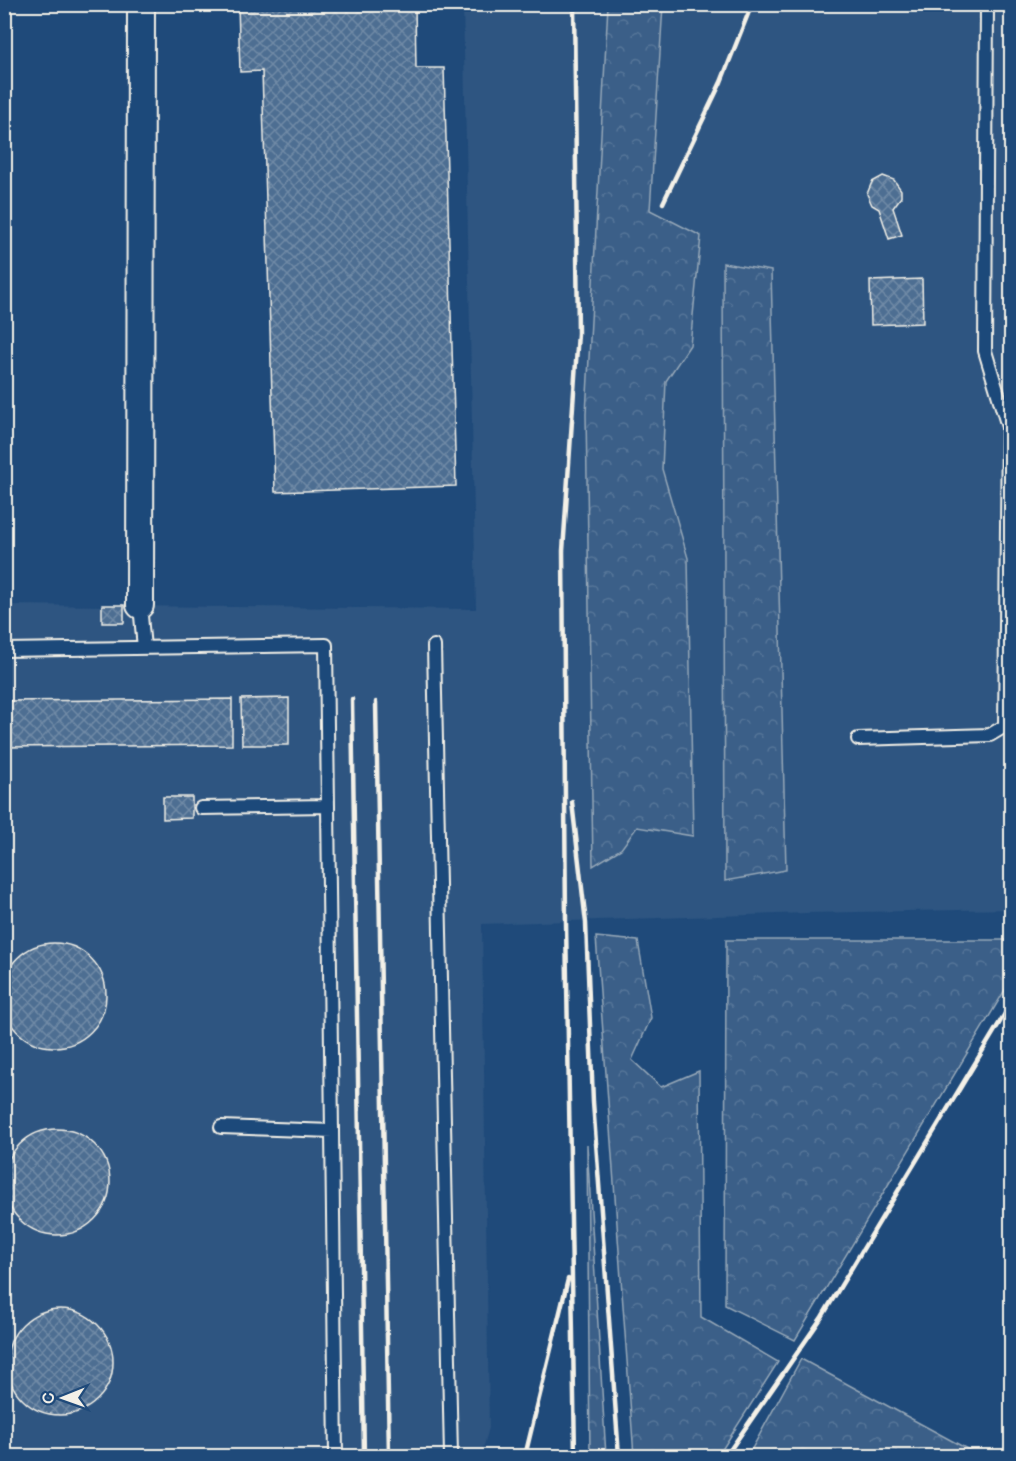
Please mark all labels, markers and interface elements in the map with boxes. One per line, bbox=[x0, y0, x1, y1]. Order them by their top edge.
north arrow bbox=[33, 1368, 93, 1428]
text: С bbox=[40, 1393, 59, 1404]

